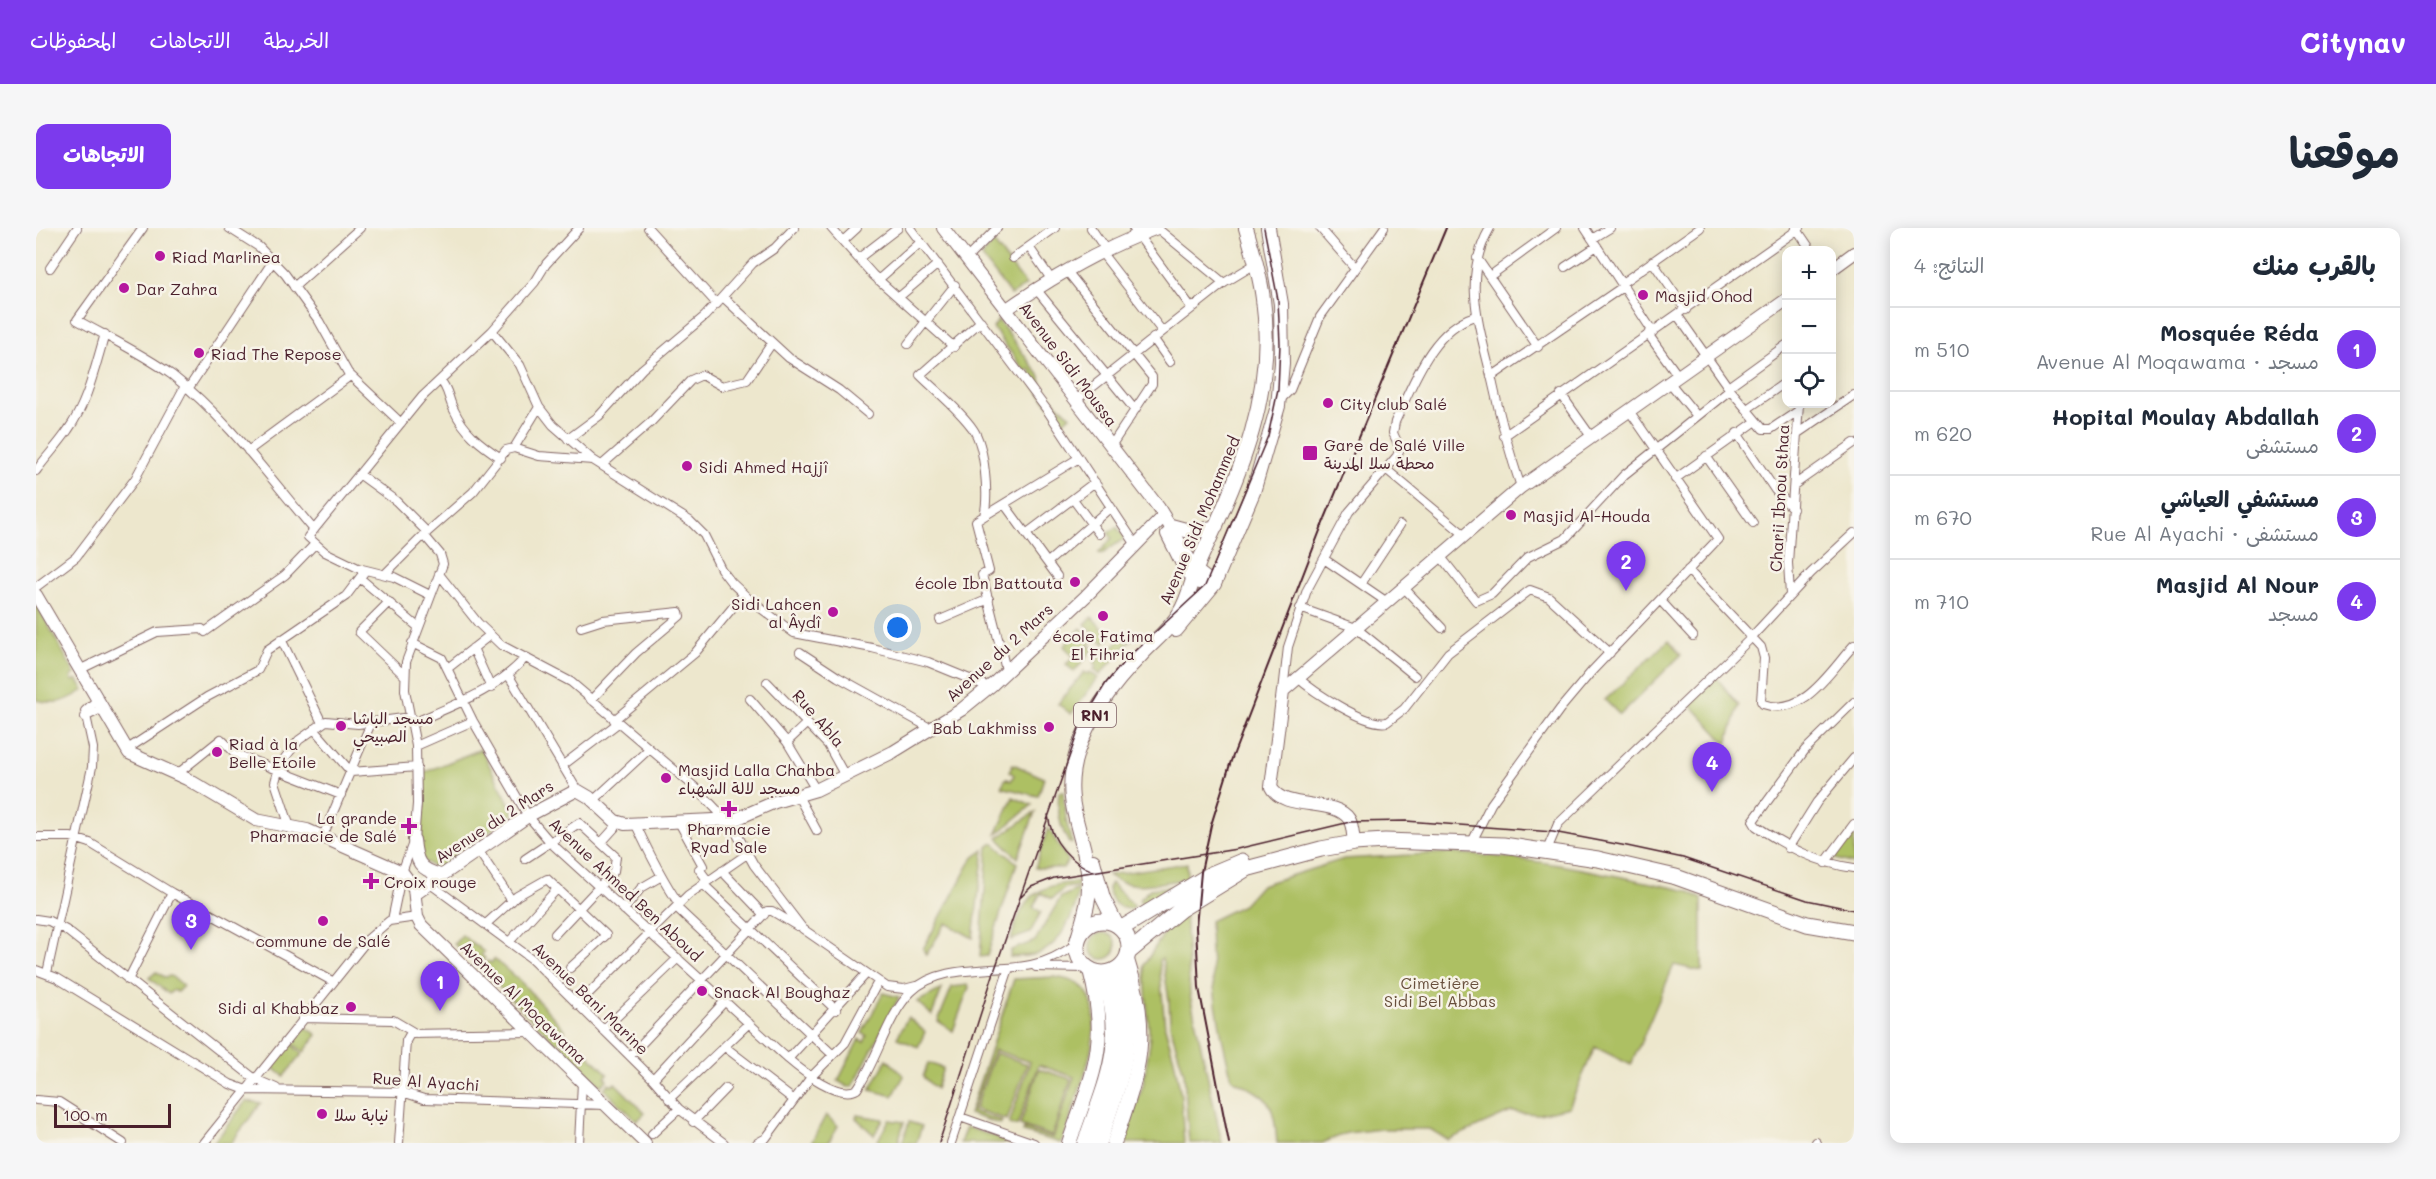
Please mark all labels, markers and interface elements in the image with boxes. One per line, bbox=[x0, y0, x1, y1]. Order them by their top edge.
text: Citynav bbox=[2300, 24, 2406, 60]
text: المحفوظات bbox=[30, 26, 116, 53]
text: الاتجاهات bbox=[149, 26, 231, 53]
text: الخريطة bbox=[264, 26, 329, 53]
button: الاتجاهات bbox=[36, 124, 171, 189]
text: موقعنا bbox=[2289, 124, 2400, 179]
place label: Riad Marlinea bbox=[172, 246, 281, 267]
map controls bbox=[1782, 246, 1836, 408]
button: + bbox=[1782, 246, 1836, 300]
text: بالقرب منك bbox=[2253, 248, 2376, 282]
marker: Riad Marlinea bbox=[153, 249, 167, 263]
text: النتائج: 4 bbox=[1914, 252, 1985, 278]
place label: Dar Zahra bbox=[136, 278, 218, 299]
marker: Dar Zahra bbox=[117, 281, 131, 295]
place label: Masjid Ohod bbox=[1655, 285, 1752, 306]
marker: Masjid Ohod bbox=[1636, 288, 1650, 302]
street label: Avenue Sidi Moussa bbox=[1015, 297, 1123, 431]
button: − bbox=[1782, 300, 1836, 354]
text: Mosquée Réda bbox=[2160, 318, 2319, 347]
text: 510 m bbox=[1914, 336, 1969, 362]
text: 1 bbox=[2352, 336, 2361, 362]
place label: Riad The Repose bbox=[211, 343, 342, 364]
marker: Riad The Repose bbox=[192, 346, 206, 360]
text: مسجد · Avenue Al Moqawama bbox=[2036, 348, 2319, 374]
button: locate bbox=[1782, 354, 1836, 408]
place label: City club Salé bbox=[1340, 393, 1447, 414]
marker: City club Salé bbox=[1321, 396, 1335, 410]
text: Hopital Moulay Abdallah bbox=[2052, 402, 2319, 431]
text: 620 m bbox=[1914, 420, 1972, 446]
text: 2 bbox=[2351, 420, 2362, 446]
street label: Charii Ibnou Sthaa bbox=[1765, 424, 1793, 572]
street label: Avenue Sidi Mohammed bbox=[1154, 432, 1244, 608]
text: مستشفى bbox=[2246, 432, 2319, 458]
place label: Gare de Salé Ville محطة سلا المدينة bbox=[1324, 434, 1465, 473]
marker: Gare de Salé Ville محطة سلا المدينة bbox=[1301, 444, 1319, 462]
place label: Sidi Ahmed Hajjî bbox=[699, 456, 828, 477]
marker: Sidi Ahmed Hajjî bbox=[680, 459, 694, 473]
text: مستشفي العياشي bbox=[2161, 484, 2319, 513]
text: 670 m bbox=[1914, 504, 1972, 530]
text: 3 bbox=[2351, 504, 2363, 530]
place label: Masjid Al-Houda bbox=[1523, 505, 1651, 526]
marker: Masjid Al-Houda bbox=[1504, 508, 1518, 522]
text: مستشفى · Rue Al Ayachi bbox=[2091, 520, 2319, 546]
pin: 2 bbox=[1606, 542, 1646, 591]
text: Masjid Al Nour bbox=[2156, 570, 2319, 599]
place label: école Ibn Battouta bbox=[915, 572, 1063, 593]
marker: école Ibn Battouta bbox=[1068, 575, 1082, 589]
text: 710 m bbox=[1914, 588, 1969, 614]
text: 4 bbox=[2350, 588, 2363, 614]
place label: Sidi Lahcen al Âydî bbox=[731, 593, 821, 632]
street label: Avenue du 2 Mars bbox=[941, 598, 1057, 706]
text: مسجد bbox=[2268, 600, 2319, 626]
marker: Sidi Lahcen al Âydî bbox=[826, 605, 840, 619]
marker: école Fatima El Fihria bbox=[1096, 609, 1110, 623]
your location bbox=[883, 613, 912, 642]
place label: école Fatima El Fihria bbox=[1052, 625, 1154, 664]
street label: Rue Abla bbox=[788, 685, 850, 751]
road number: RN1 bbox=[1074, 703, 1116, 727]
place label: مسجد الباشا الصبيحي bbox=[353, 707, 434, 751]
place label: Bab Lakhmiss bbox=[933, 717, 1037, 738]
marker: مسجد الباشا الصبيحي bbox=[334, 719, 348, 733]
marker: Bab Lakhmiss bbox=[1042, 720, 1056, 734]
place label: Riad à la Belle Etoile bbox=[229, 733, 316, 772]
pin: 4 bbox=[1692, 742, 1732, 792]
marker: Riad à la Belle Etoile bbox=[210, 745, 224, 759]
place label: Masjid Lalla Chahba مسجد لالة الشهباء bbox=[678, 759, 835, 798]
marker: Masjid Lalla Chahba مسجد لالة الشهباء bbox=[659, 771, 673, 785]
street label: Avenue du 2 Mars bbox=[431, 775, 557, 867]
marker: Pharmacie Ryad Sale bbox=[722, 802, 736, 816]
place label: La grande Pharmacie de Salé bbox=[250, 807, 397, 846]
street label: Avenue Ahmed Ben Aboud bbox=[545, 812, 707, 966]
place label: Pharmacie Ryad Sale bbox=[687, 818, 771, 857]
marker: La grande Pharmacie de Salé bbox=[402, 819, 416, 833]
place label: Croix rouge bbox=[384, 871, 477, 892]
marker: Croix rouge bbox=[362, 872, 380, 890]
pin: 3 bbox=[172, 900, 210, 950]
marker: commune de Salé bbox=[316, 914, 330, 928]
place label: commune de Salé bbox=[255, 930, 391, 951]
street label: Avenue Al Moqawama bbox=[456, 936, 592, 1068]
street label: Avenue Bani Marine bbox=[528, 937, 654, 1059]
pin: 1 bbox=[420, 962, 460, 1011]
park label: Cimetière Sidi Bel Abbas bbox=[1384, 972, 1496, 1011]
place label: Snack Al Boughaz bbox=[714, 981, 851, 1002]
marker: Snack Al Boughaz bbox=[695, 984, 709, 998]
place label: Sidi al Khabbaz bbox=[218, 997, 339, 1018]
marker: Sidi al Khabbaz bbox=[344, 1000, 358, 1014]
street label: Rue Al Ayachi bbox=[372, 1067, 480, 1095]
scale bar bbox=[54, 1101, 171, 1128]
text: 100 m bbox=[63, 1104, 108, 1125]
place label: نيابة سلا bbox=[334, 1104, 388, 1125]
marker: نيابة سلا bbox=[315, 1107, 329, 1121]

